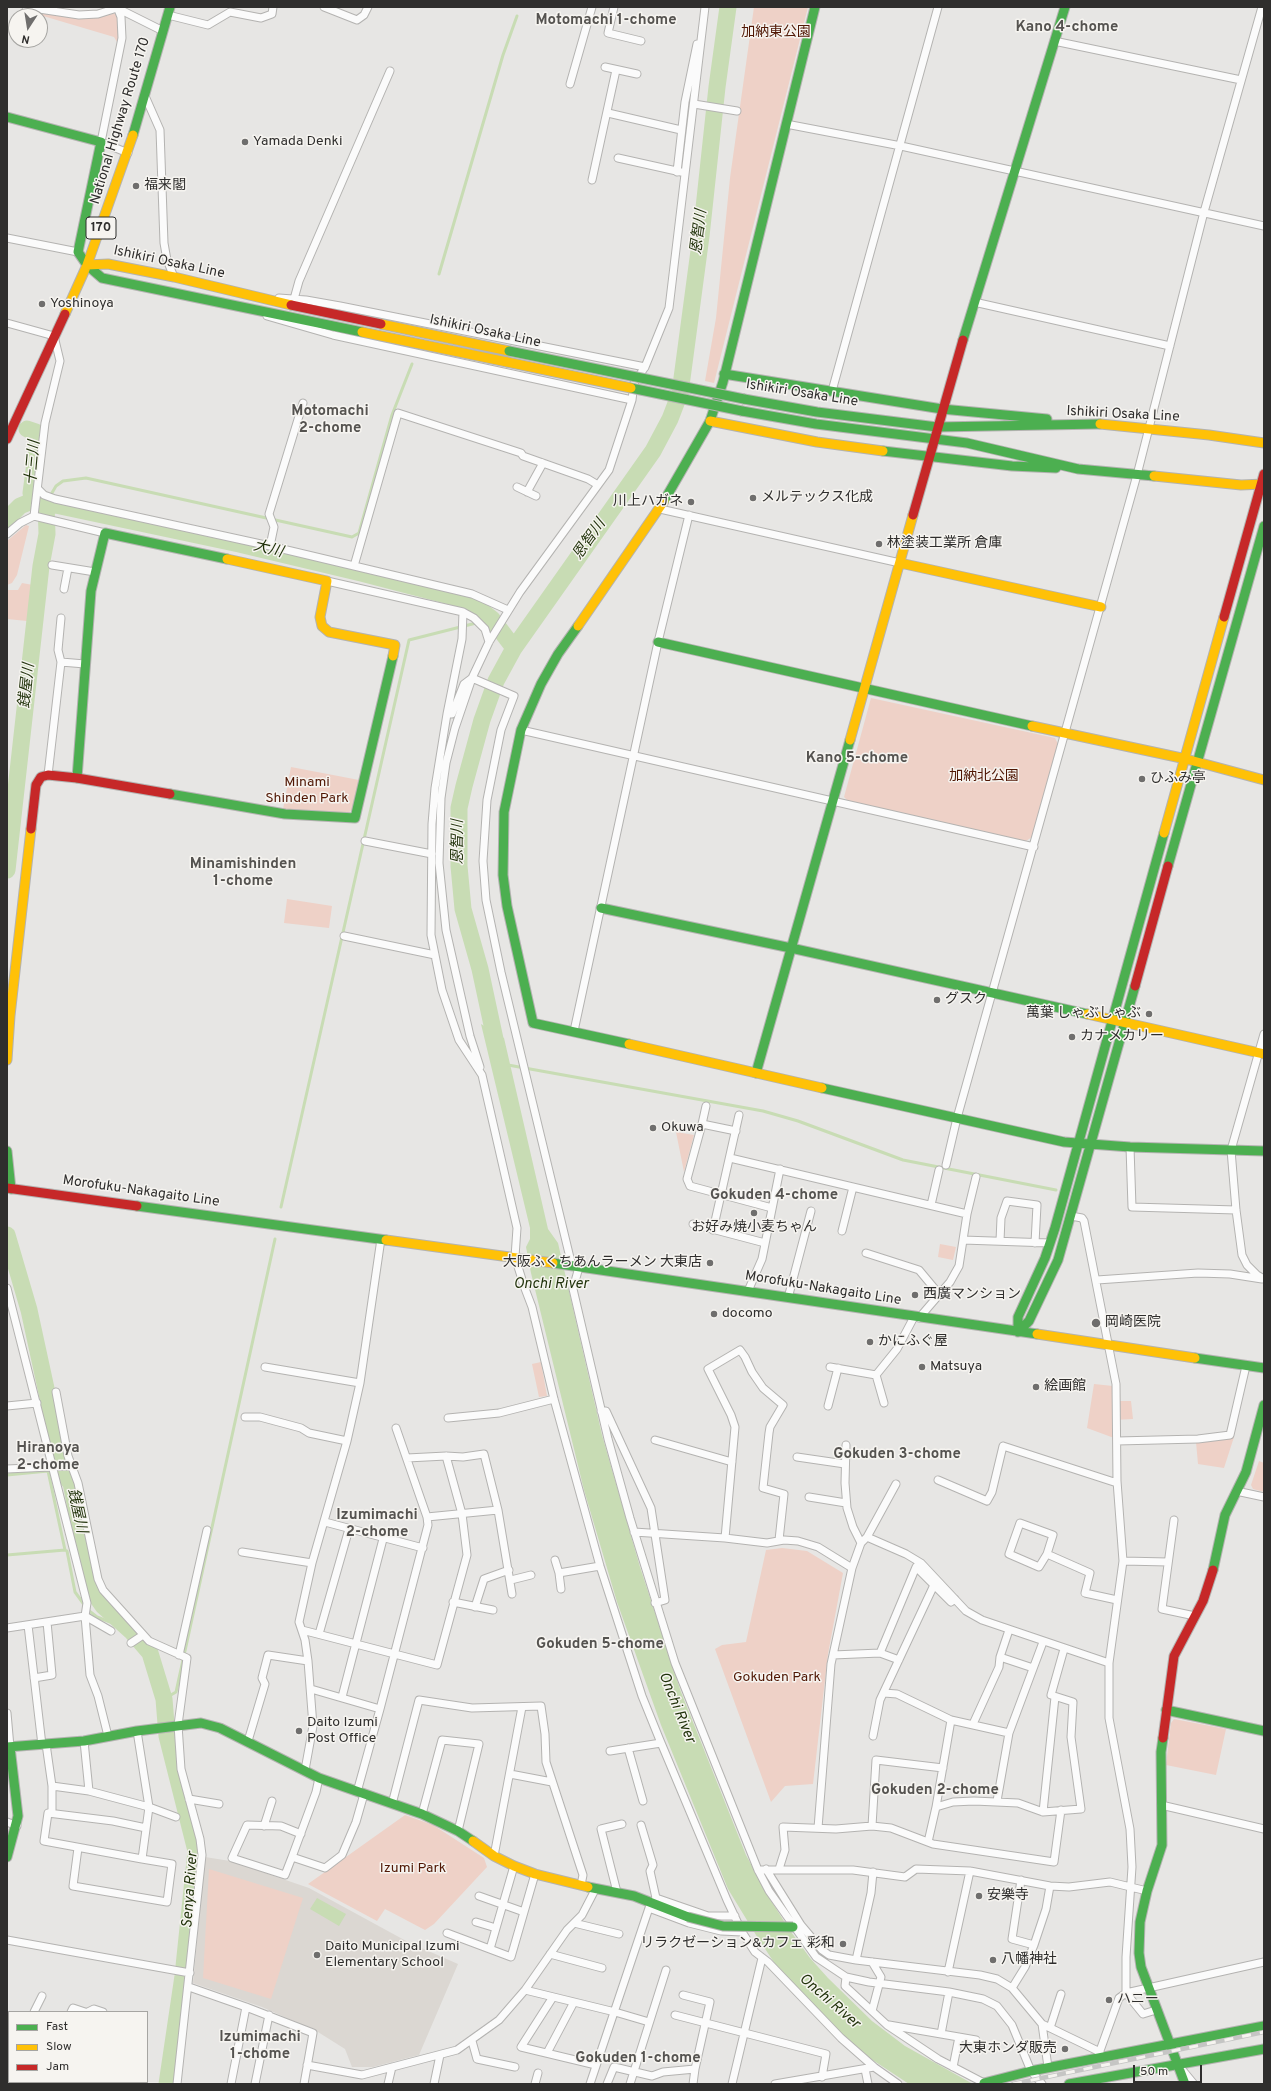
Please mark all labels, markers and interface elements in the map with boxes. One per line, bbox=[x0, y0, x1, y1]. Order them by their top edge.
north arrow bbox=[8, 8, 48, 48]
district label: Motomachi 1-chome bbox=[535, 12, 677, 30]
district label: Kano 4-chome bbox=[1016, 19, 1118, 37]
park label: 加納東公園 bbox=[741, 25, 811, 41]
text: N bbox=[20, 31, 31, 46]
street label: National Highway Route 170 bbox=[88, 35, 154, 207]
place label: Yamada Denki bbox=[253, 134, 343, 150]
marker: Yamada Denki bbox=[240, 137, 250, 147]
place label: 福来閣 bbox=[144, 178, 186, 194]
marker: 福来閣 bbox=[131, 181, 141, 191]
water label: 恩智川 bbox=[688, 209, 712, 255]
road number: 170 bbox=[86, 217, 116, 239]
street label: Ishikiri Osaka Line bbox=[112, 243, 226, 283]
place label: Yoshinoya bbox=[50, 296, 114, 312]
marker: Yoshinoya bbox=[37, 299, 47, 309]
street label: Ishikiri Osaka Line bbox=[428, 312, 542, 352]
street label: Ishikiri Osaka Line bbox=[745, 377, 859, 411]
district label: Motomachi 2-chome bbox=[291, 403, 369, 438]
street label: Ishikiri Osaka Line bbox=[1066, 404, 1180, 426]
water label: 十三川 bbox=[23, 440, 45, 486]
place label: メルテックス化成 bbox=[761, 490, 873, 506]
marker: メルテックス化成 bbox=[748, 493, 758, 503]
place label: 川上ハガネ bbox=[613, 494, 683, 510]
marker: 川上ハガネ bbox=[686, 497, 696, 507]
water label: 恩智川 bbox=[570, 516, 610, 564]
place label: 林塗装工業所 倉庫 bbox=[887, 536, 1002, 552]
water label: 大川 bbox=[251, 538, 285, 562]
marker: 林塗装工業所 倉庫 bbox=[874, 539, 884, 549]
water label: 銭屋川 bbox=[17, 663, 39, 709]
district label: Kano 5-chome bbox=[806, 750, 908, 768]
park label: 加納北公園 bbox=[949, 769, 1019, 785]
place label: ひふみ亭 bbox=[1150, 771, 1206, 787]
marker: ひふみ亭 bbox=[1137, 774, 1147, 784]
park label: Minami Shinden Park bbox=[265, 775, 349, 808]
water label: 恩智川 bbox=[450, 820, 468, 864]
district label: Minamishinden 1-chome bbox=[190, 856, 296, 891]
place label: グスク bbox=[945, 992, 987, 1008]
marker: グスク bbox=[932, 995, 942, 1005]
place label: 萬葉 しゃぶしゃぶ bbox=[1026, 1006, 1141, 1022]
marker: 萬葉 しゃぶしゃぶ bbox=[1144, 1009, 1154, 1019]
place label: カナメカリー bbox=[1080, 1029, 1164, 1045]
marker: カナメカリー bbox=[1067, 1032, 1077, 1042]
place label: Okuwa bbox=[661, 1120, 704, 1136]
marker: Okuwa bbox=[648, 1123, 658, 1133]
street label: Morofuku-Nakagaito Line bbox=[61, 1173, 221, 1211]
district label: Gokuden 4-chome bbox=[710, 1187, 838, 1205]
marker: お好み焼小麦ちゃん bbox=[749, 1208, 759, 1218]
place label: お好み焼小麦ちゃん bbox=[691, 1220, 817, 1236]
place label: 大阪ふくちあんラーメン 大東店 bbox=[503, 1255, 702, 1271]
marker: 大阪ふくちあんラーメン 大東店 bbox=[705, 1258, 715, 1268]
street label: Morofuku-Nakagaito Line bbox=[744, 1268, 902, 1310]
water label: Onchi River bbox=[513, 1276, 589, 1294]
place label: 西廣マンション bbox=[923, 1287, 1021, 1303]
marker: 西廣マンション bbox=[910, 1290, 920, 1300]
place label: docomo bbox=[722, 1306, 773, 1322]
marker: docomo bbox=[709, 1309, 719, 1319]
place label: 岡崎医院 bbox=[1105, 1315, 1161, 1331]
marker: 岡崎医院 bbox=[1090, 1317, 1102, 1329]
place label: かにふぐ屋 bbox=[878, 1334, 948, 1350]
marker: かにふぐ屋 bbox=[865, 1337, 875, 1347]
place label: Matsuya bbox=[930, 1359, 982, 1375]
marker: Matsuya bbox=[917, 1362, 927, 1372]
place label: 絵画館 bbox=[1044, 1379, 1086, 1395]
marker: 絵画館 bbox=[1031, 1382, 1041, 1392]
district label: Hiranoya 2-chome bbox=[16, 1440, 80, 1475]
district label: Gokuden 3-chome bbox=[833, 1446, 961, 1464]
water label: 銭屋川 bbox=[63, 1487, 89, 1535]
district label: Izumimachi 2-chome bbox=[336, 1507, 418, 1542]
district label: Gokuden 5-chome bbox=[536, 1636, 664, 1654]
water label: Onchi River bbox=[654, 1670, 698, 1746]
park label: Gokuden Park bbox=[733, 1670, 821, 1686]
place label: Daito Izumi Post Office bbox=[307, 1715, 378, 1748]
marker: Daito Izumi Post Office bbox=[294, 1726, 304, 1736]
district label: Gokuden 2-chome bbox=[871, 1782, 999, 1800]
water label: Senya River bbox=[179, 1851, 203, 1929]
park label: Izumi Park bbox=[380, 1861, 446, 1877]
place label: 安樂寺 bbox=[987, 1888, 1029, 1904]
marker: 安樂寺 bbox=[974, 1891, 984, 1901]
place label: リラクゼーション&カフェ 彩和 bbox=[640, 1936, 835, 1952]
place label: Daito Municipal Izumi Elementary School bbox=[325, 1939, 460, 1972]
marker: リラクゼーション&カフェ 彩和 bbox=[838, 1939, 848, 1949]
marker: Daito Municipal Izumi Elementary School bbox=[312, 1950, 322, 1960]
place label: 八幡神社 bbox=[1001, 1952, 1057, 1968]
marker: 八幡神社 bbox=[988, 1955, 998, 1965]
water label: Onchi River bbox=[795, 1971, 863, 2033]
place label: ハニー bbox=[1117, 1992, 1159, 2008]
marker: ハニー bbox=[1104, 1995, 1114, 2005]
legend bbox=[8, 2011, 148, 2083]
text: Fast bbox=[46, 2019, 68, 2035]
district label: Izumimachi 1-chome bbox=[219, 2029, 301, 2064]
text: Slow bbox=[46, 2039, 72, 2055]
place label: 大東ホンダ販売 bbox=[959, 2041, 1057, 2057]
marker: 大東ホンダ販売 bbox=[1060, 2044, 1070, 2054]
district label: Gokuden 1-chome bbox=[575, 2050, 701, 2068]
scale bar bbox=[1135, 2057, 1204, 2083]
text: Jam bbox=[46, 2059, 69, 2075]
text: 50 m bbox=[1140, 2064, 1168, 2080]

